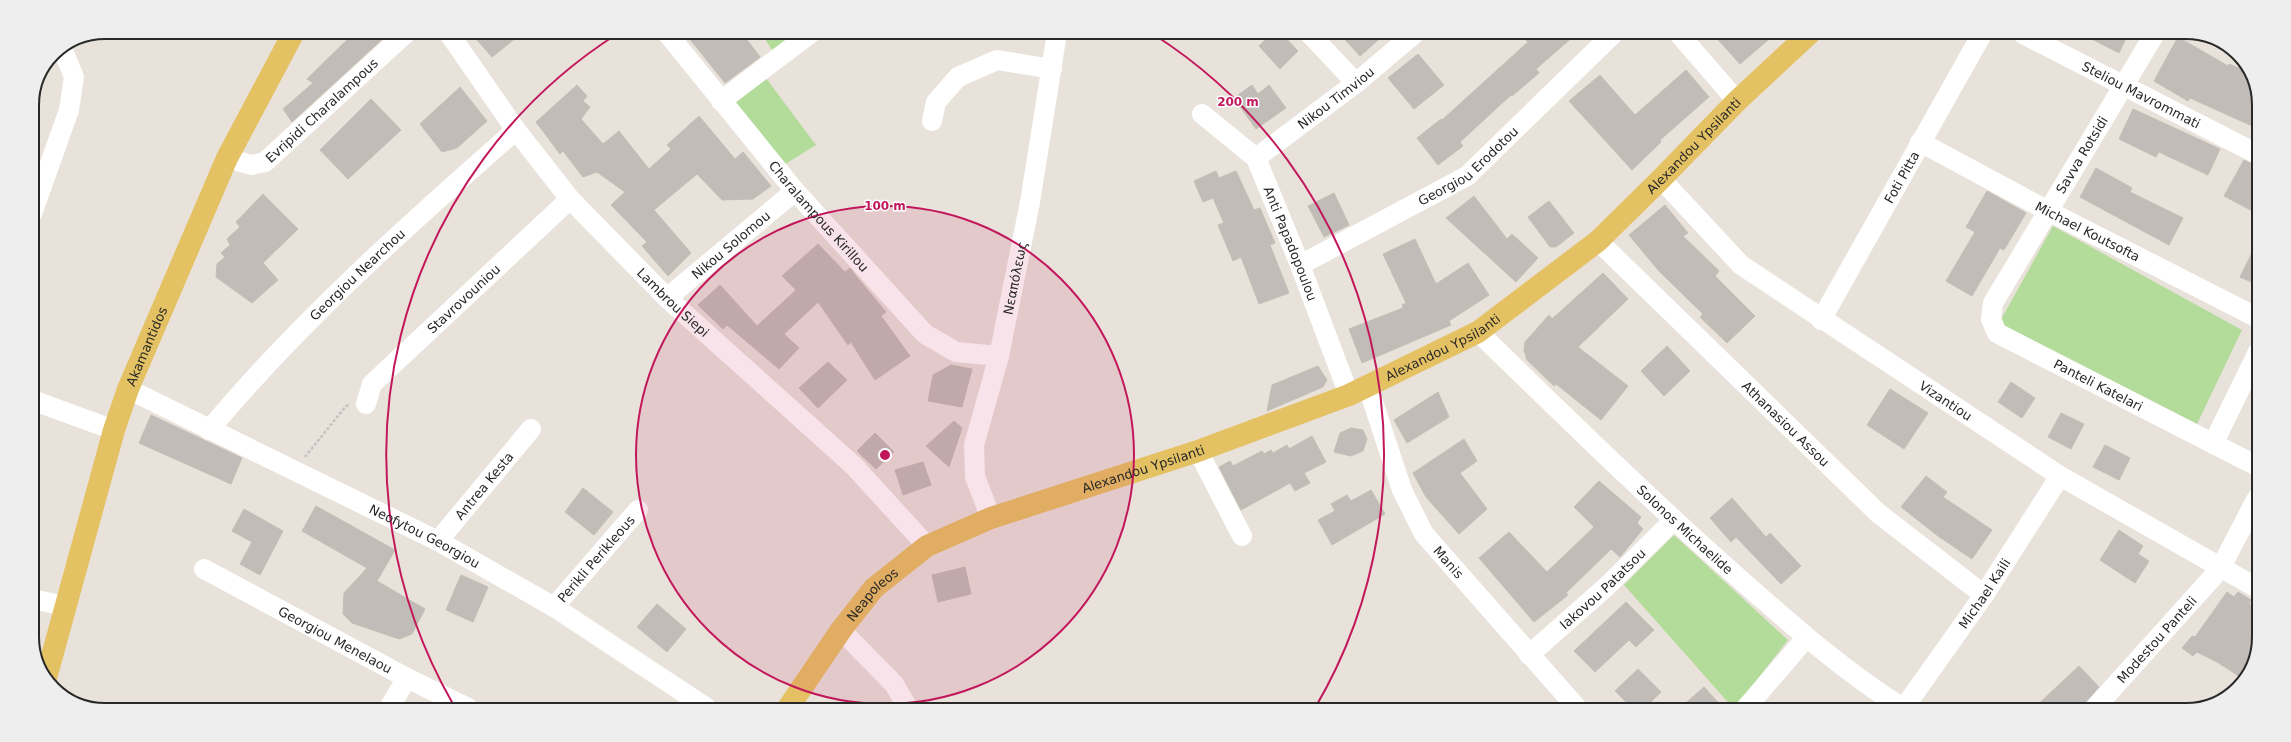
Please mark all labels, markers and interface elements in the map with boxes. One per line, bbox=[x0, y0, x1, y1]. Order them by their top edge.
street label: Evripidi Charalampous bbox=[262, 55, 381, 165]
street label: Steliou Mavrommati bbox=[2080, 58, 2203, 131]
street label: Nikou Timviou bbox=[1295, 64, 1377, 132]
text: 200 m bbox=[1217, 95, 1259, 109]
street label: Alexandou Ypsilanti bbox=[1643, 95, 1744, 197]
street label: Savva Rotsidi bbox=[2053, 114, 2111, 196]
street label: Georgiou Erodotou bbox=[1416, 123, 1521, 208]
street label: Foti Pitta bbox=[1881, 148, 1922, 206]
street label: Charalampous Kirillou bbox=[766, 158, 872, 275]
street label: Anti Papadopoulou bbox=[1261, 184, 1320, 303]
street label: Michael Koutsofta bbox=[2033, 198, 2143, 264]
text: 100 m bbox=[864, 199, 906, 213]
street label: Nikou Solomou bbox=[688, 208, 773, 282]
street label: Georgiou Nearchou bbox=[307, 226, 408, 323]
street label: Νεαπόλεως bbox=[1000, 240, 1029, 316]
street label: Stavrovouniou bbox=[424, 261, 503, 336]
street label: Lambrou Siepi bbox=[634, 265, 712, 340]
street label: Akamantidos bbox=[123, 304, 170, 388]
street label: Alexandou Ypsilanti bbox=[1383, 311, 1503, 384]
street label: Panteli Katelari bbox=[2051, 356, 2146, 414]
street label: Athanasiou Assou bbox=[1739, 378, 1833, 469]
street label: Vizantiou bbox=[1917, 378, 1975, 423]
street label: Alexandou Ypsilanti bbox=[1080, 442, 1206, 496]
centre of rings bbox=[878, 448, 892, 462]
street label: Antrea Kesta bbox=[452, 449, 516, 522]
street label: Solonos Michaelide bbox=[1634, 482, 1736, 577]
street label: Neofytou Georgiou bbox=[367, 501, 483, 571]
street label: Perikli Perikleous bbox=[554, 512, 638, 605]
street label: Manis bbox=[1431, 543, 1467, 581]
street label: Iakovou Patatsou bbox=[1557, 545, 1648, 632]
street label: Michael Kaili bbox=[1955, 555, 2013, 631]
street label: Neapoleos bbox=[843, 564, 901, 624]
street label: Modestou Panteli bbox=[2114, 593, 2199, 686]
street label: Georgiou Menelaou bbox=[276, 603, 395, 676]

